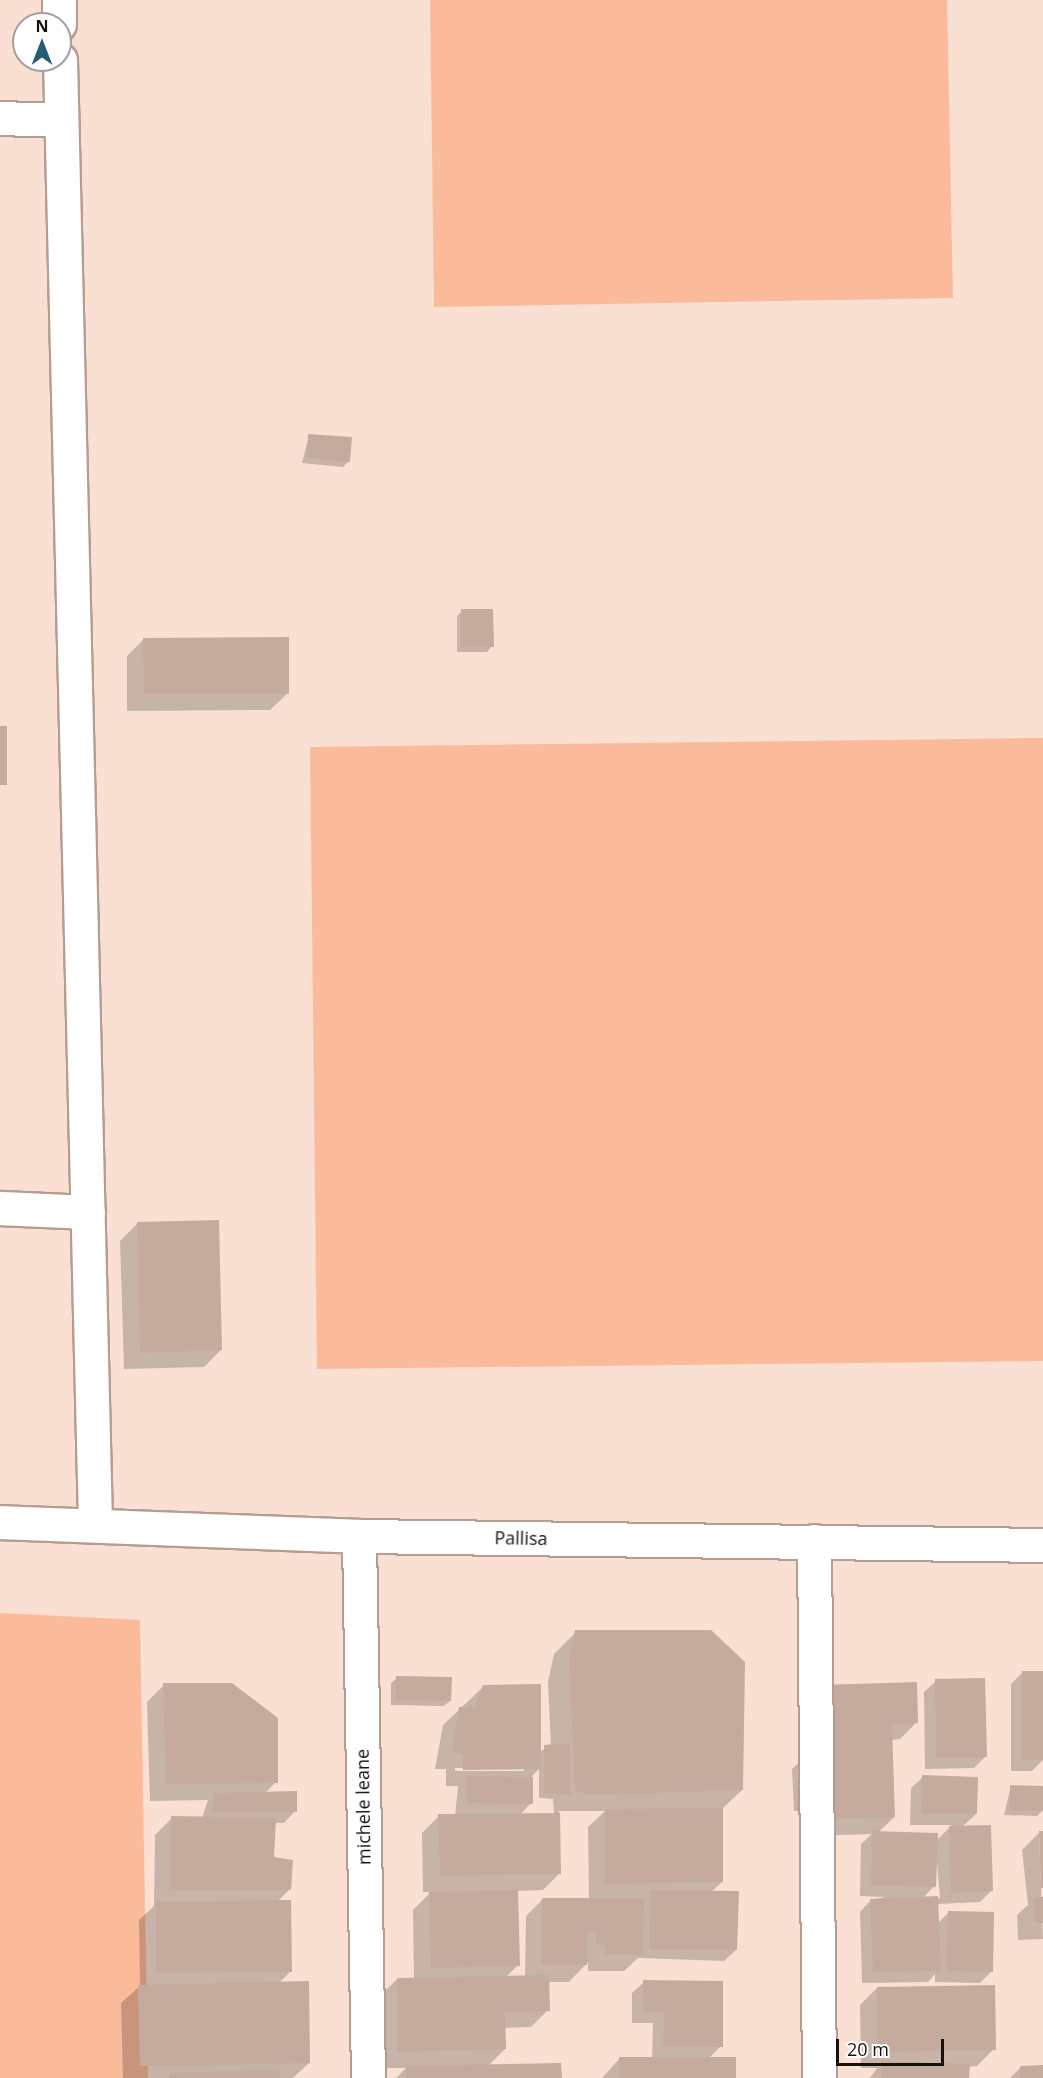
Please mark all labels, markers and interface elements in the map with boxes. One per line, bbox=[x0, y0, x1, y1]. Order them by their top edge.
north arrow bbox=[12, 12, 72, 72]
text: N bbox=[35, 15, 49, 37]
street label: Pallisa bbox=[494, 1527, 548, 1549]
street label: michele leane bbox=[351, 1749, 375, 1865]
scale bar bbox=[839, 2027, 947, 2065]
text: 20 m bbox=[847, 2037, 889, 2061]

